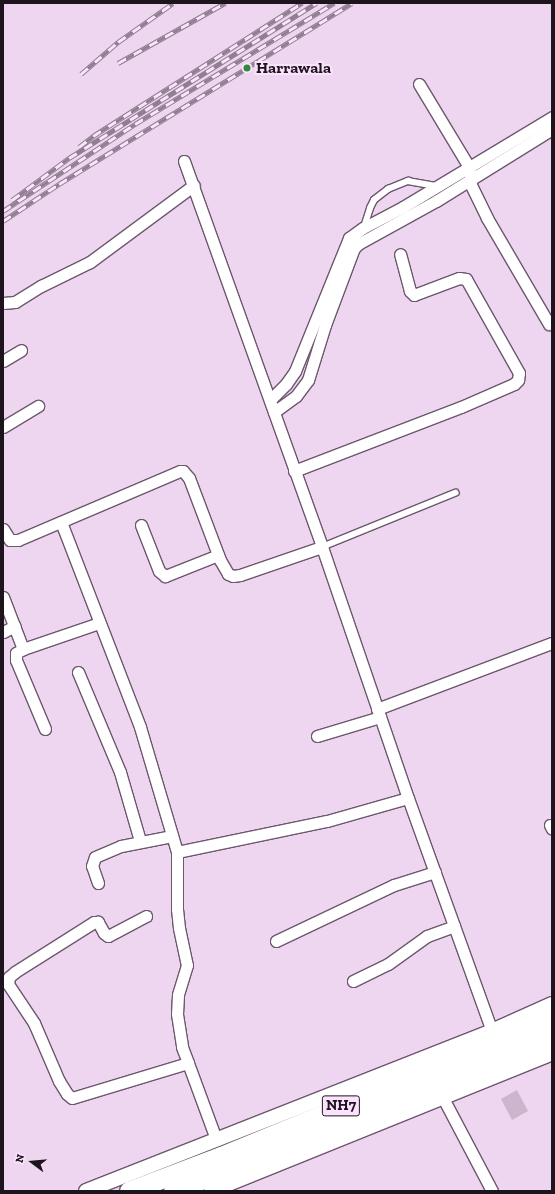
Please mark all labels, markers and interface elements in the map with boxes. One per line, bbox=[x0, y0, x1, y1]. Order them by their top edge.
place label: Harrawala bbox=[256, 58, 331, 78]
marker: Harrawala bbox=[241, 62, 253, 74]
road number: NH7 bbox=[321, 1093, 361, 1119]
north arrow bbox=[12, 1142, 52, 1182]
text: N bbox=[13, 1153, 27, 1164]

